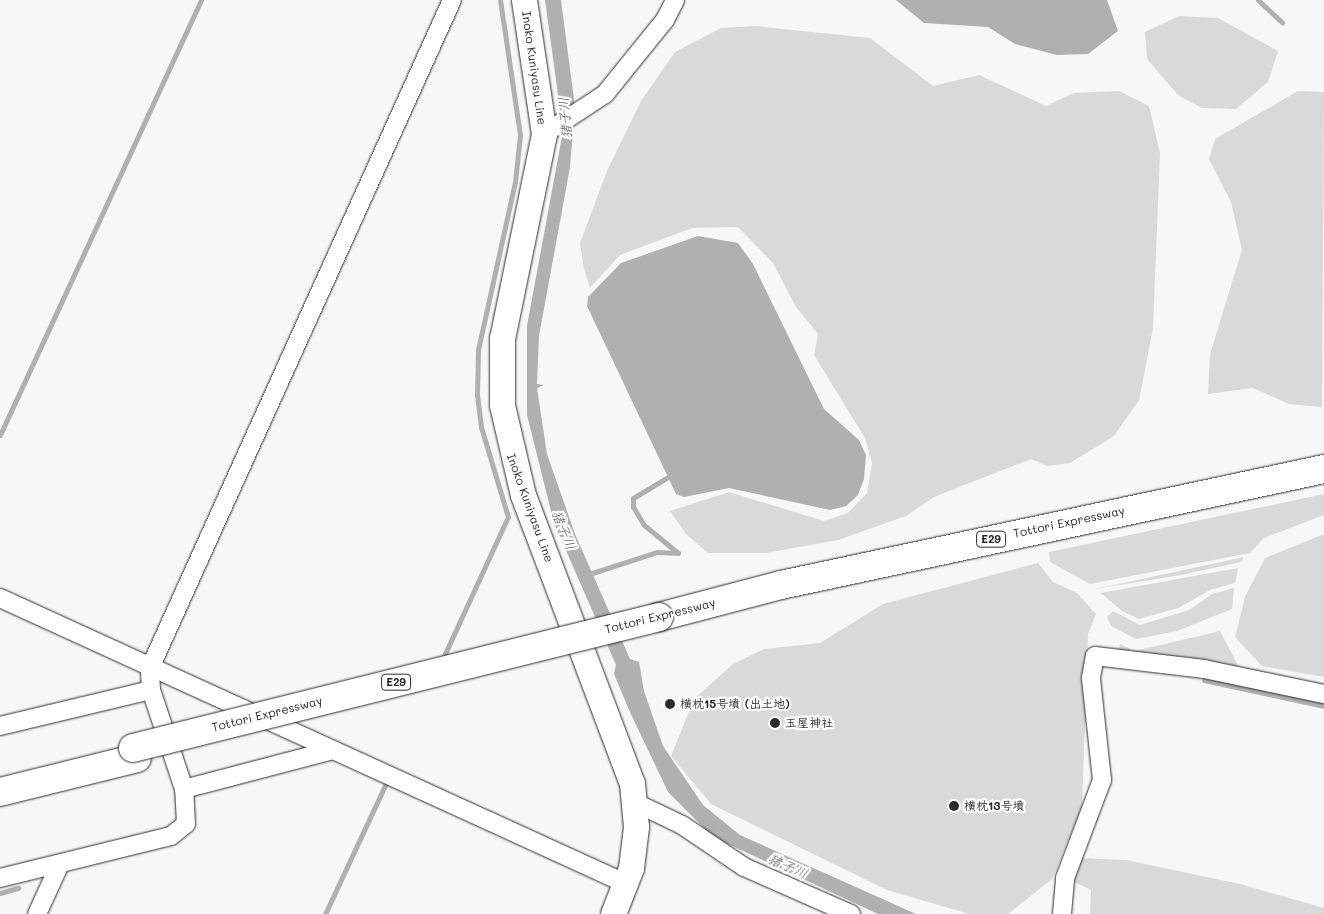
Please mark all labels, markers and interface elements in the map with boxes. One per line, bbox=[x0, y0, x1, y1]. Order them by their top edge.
street label: Inoko Kuniyasu Line bbox=[519, 10, 549, 126]
water label: 猪子川 bbox=[555, 96, 575, 140]
street label: Inoko Kuniyasu Line bbox=[504, 452, 556, 564]
street label: Tottori Expressway bbox=[1012, 503, 1126, 541]
water label: 猪子川 bbox=[548, 507, 580, 553]
road number: E29 bbox=[976, 530, 1006, 548]
street label: Tottori Expressway bbox=[603, 595, 717, 637]
road number: E29 bbox=[381, 674, 411, 690]
street label: Tottori Expressway bbox=[210, 693, 324, 735]
place label: 横枕15号墳 (出土地) bbox=[680, 697, 790, 711]
marker: 横枕15号墳 (出土地) bbox=[664, 698, 676, 710]
place label: 玉屋神社 bbox=[785, 716, 833, 730]
marker: 玉屋神社 bbox=[769, 717, 781, 729]
place label: 横枕13号墳 bbox=[964, 799, 1025, 813]
marker: 横枕13号墳 bbox=[948, 800, 960, 812]
water label: 猪子川 bbox=[765, 850, 811, 882]

